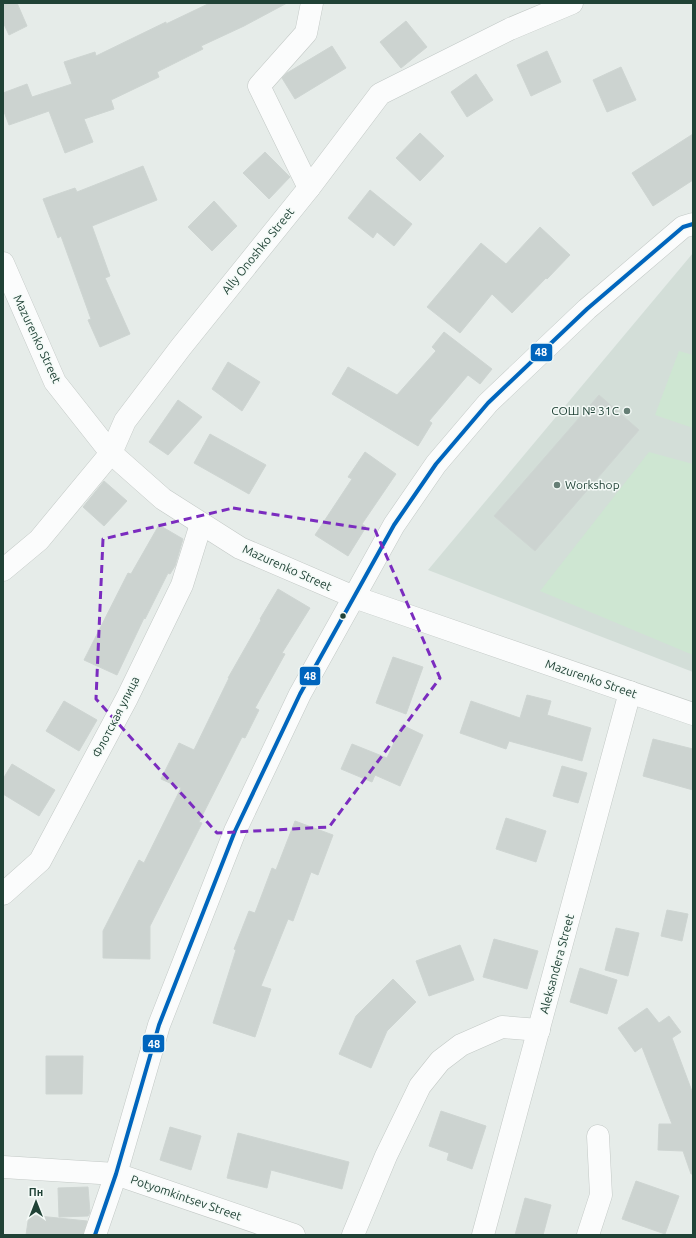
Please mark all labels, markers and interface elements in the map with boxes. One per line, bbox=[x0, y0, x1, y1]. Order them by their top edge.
street label: Ally Onoshko Street bbox=[219, 205, 296, 296]
street label: Mazurenko Street bbox=[11, 293, 64, 385]
line badge: 48 bbox=[530, 343, 553, 362]
text: 48 bbox=[535, 346, 547, 358]
place label: СОШ № 31С bbox=[551, 404, 620, 417]
marker: СОШ № 31С bbox=[622, 406, 632, 416]
place label: Workshop bbox=[565, 478, 620, 491]
marker: Workshop bbox=[552, 480, 562, 490]
street label: Mazurenko Street bbox=[241, 542, 334, 593]
unlabelled marker bbox=[338, 611, 348, 621]
street label: Mazurenko Street bbox=[544, 657, 639, 700]
line badge: 48 bbox=[299, 666, 321, 686]
text: 48 bbox=[304, 670, 316, 682]
street label: Флотская улица bbox=[89, 674, 142, 760]
street label: Aleksandera Street bbox=[537, 912, 576, 1015]
line badge: 48 bbox=[142, 1034, 165, 1053]
text: 48 bbox=[148, 1038, 160, 1050]
street label: Potyomkintsev Street bbox=[129, 1172, 244, 1223]
north arrow bbox=[16, 1182, 56, 1222]
text: Пн bbox=[29, 1186, 43, 1198]

